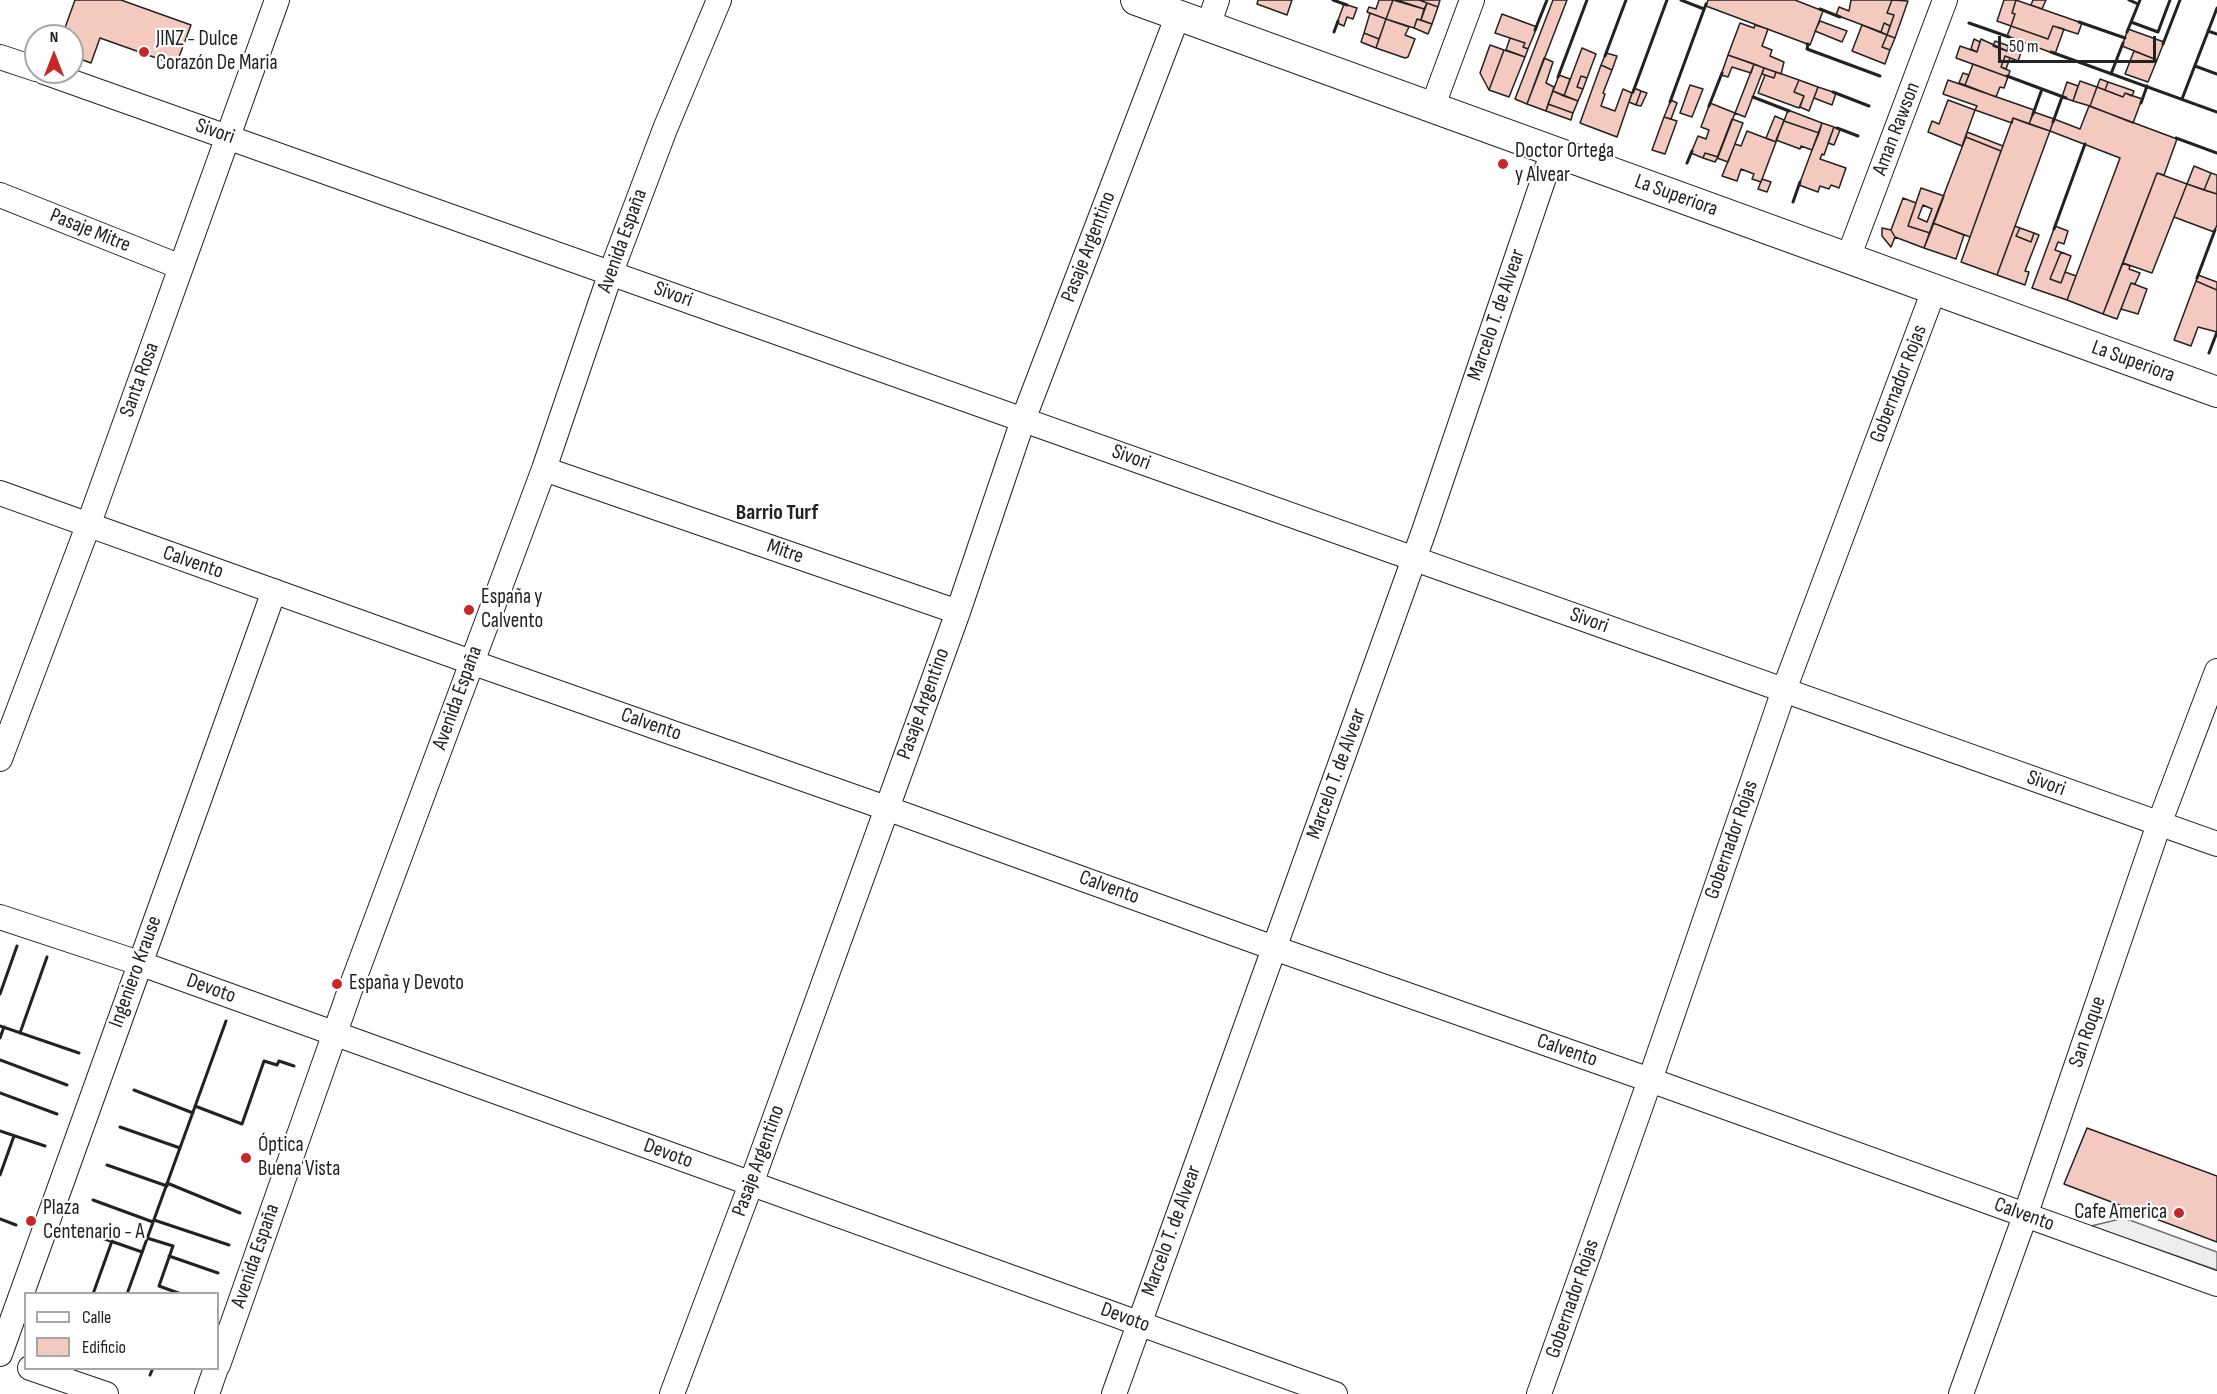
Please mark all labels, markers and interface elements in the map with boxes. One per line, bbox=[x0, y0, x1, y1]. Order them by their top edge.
north arrow bbox=[24, 24, 84, 84]
scale bar bbox=[2001, 24, 2158, 62]
place label: JINZ - Dulce Corazón De Maria bbox=[156, 27, 277, 77]
text: N bbox=[50, 28, 58, 47]
text: 50 m bbox=[2009, 36, 2039, 57]
marker: JINZ - Dulce Corazón De Maria bbox=[137, 45, 151, 59]
street label: Aman Rawson bbox=[1868, 79, 1926, 179]
street label: Sivori bbox=[192, 114, 238, 150]
place label: Doctor Ortega y Alvear bbox=[1515, 139, 1614, 189]
marker: Doctor Ortega y Alvear bbox=[1496, 157, 1510, 171]
street label: La Superiora bbox=[1631, 169, 1721, 223]
street label: Avenida España bbox=[593, 186, 653, 296]
street label: Pasaje Argentino bbox=[1056, 188, 1122, 306]
street label: Pasaje Mitre bbox=[46, 203, 134, 259]
street label: Marcelo T. de Alvear bbox=[1463, 246, 1531, 384]
street label: Sivori bbox=[650, 276, 696, 314]
street label: Gobernador Rojas bbox=[1865, 322, 1933, 446]
street label: La Superiora bbox=[2088, 335, 2178, 389]
street label: Santa Rosa bbox=[115, 339, 165, 421]
street label: Sivori bbox=[1108, 439, 1154, 477]
district label: Barrio Turf bbox=[736, 500, 818, 526]
street label: Mitre bbox=[763, 534, 807, 570]
street label: Calvento bbox=[159, 541, 227, 585]
place label: España y Calvento bbox=[481, 585, 543, 635]
street label: Sivori bbox=[1566, 602, 1612, 640]
marker: España y Calvento bbox=[462, 603, 476, 617]
street label: Avenida España bbox=[428, 643, 488, 753]
street label: Pasaje Argentino bbox=[892, 645, 956, 763]
street label: Calvento bbox=[617, 703, 685, 747]
street label: Marcelo T. de Alvear bbox=[1302, 705, 1372, 843]
street label: Sivori bbox=[2023, 765, 2069, 803]
street label: Gobernador Rojas bbox=[1700, 777, 1764, 903]
street label: Calvento bbox=[1075, 866, 1143, 910]
street label: Ingeniero Krause bbox=[104, 913, 168, 1031]
street label: Devoto bbox=[183, 969, 239, 1009]
place label: España y Devoto bbox=[349, 971, 464, 997]
marker: España y Devoto bbox=[330, 977, 344, 991]
street label: San Roque bbox=[2064, 993, 2112, 1071]
street label: Calvento bbox=[1533, 1029, 1601, 1073]
street label: Pasaje Argentino bbox=[727, 1102, 791, 1220]
place label: Óptica Buena Vista bbox=[258, 1133, 340, 1183]
street label: Devoto bbox=[640, 1134, 696, 1174]
marker: Óptica Buena Vista bbox=[239, 1151, 253, 1165]
street label: Marcelo T. de Alvear bbox=[1137, 1162, 1207, 1300]
street label: Calvento bbox=[1990, 1193, 2058, 1237]
place label: Plaza Centenario - A bbox=[43, 1196, 144, 1246]
place label: Cafe America bbox=[2074, 1200, 2167, 1226]
street label: Avenida España bbox=[226, 1201, 286, 1311]
marker: Cafe America bbox=[2172, 1206, 2186, 1220]
marker: Plaza Centenario - A bbox=[24, 1214, 38, 1228]
street label: Gobernador Rojas bbox=[1541, 1236, 1605, 1362]
legend bbox=[24, 1292, 219, 1370]
street label: Devoto bbox=[1097, 1298, 1153, 1338]
text: Calle bbox=[82, 1307, 111, 1328]
text: Edificio bbox=[82, 1337, 126, 1358]

